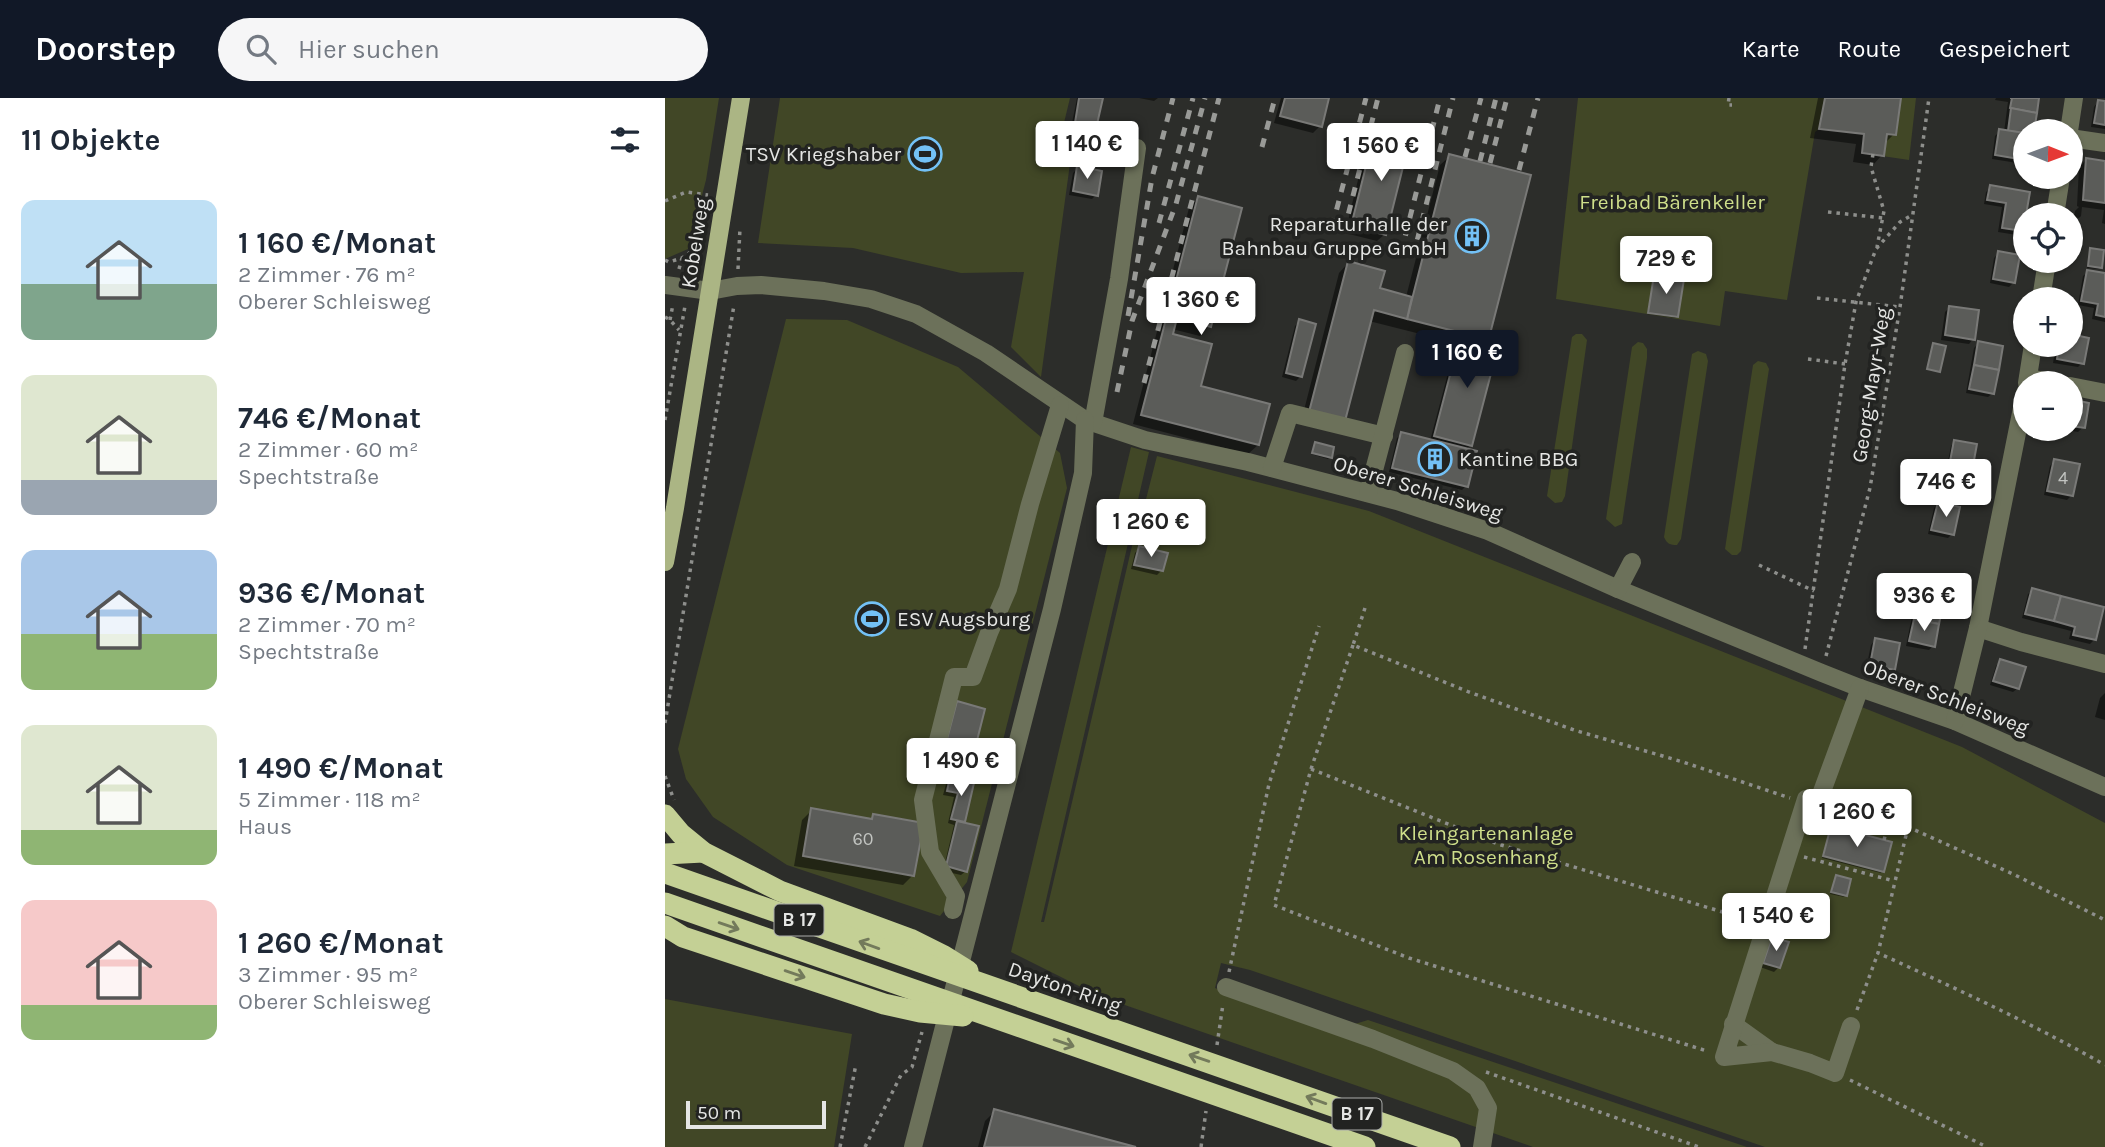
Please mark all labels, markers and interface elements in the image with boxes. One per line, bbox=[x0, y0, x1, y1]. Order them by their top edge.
search box bbox=[218, 18, 708, 81]
text: Doorstep bbox=[35, 30, 176, 68]
icon: search bbox=[242, 30, 280, 68]
text: Hier suchen bbox=[298, 34, 440, 65]
text: Karte bbox=[1742, 35, 1800, 63]
text: Route bbox=[1838, 35, 1901, 63]
text: Gespeichert bbox=[1939, 35, 2070, 63]
north arrow bbox=[2013, 119, 2083, 189]
map controls bbox=[2013, 119, 2083, 441]
icon: filters bbox=[606, 121, 644, 159]
text: 11 Objekte bbox=[21, 122, 160, 158]
pin: 1 140 € bbox=[1022, 122, 1152, 181]
pin: 1 560 € bbox=[1316, 123, 1446, 183]
text: 1 140 € bbox=[1052, 130, 1122, 157]
text: 1 560 € bbox=[1343, 132, 1419, 159]
sports icon: TSV Kriegshaber bbox=[906, 135, 944, 173]
place label: TSV Kriegshaber bbox=[746, 142, 901, 166]
park label: Freibad Bärenkeller bbox=[1579, 190, 1765, 214]
street label: Kobelweg bbox=[676, 196, 714, 290]
button: locate bbox=[2013, 203, 2083, 273]
place label: Reparaturhalle der Bahnbau Gruppe GmbH bbox=[1222, 212, 1447, 260]
building icon: Reparaturhalle der Bahnbau Gruppe GmbH bbox=[1453, 217, 1491, 255]
text: 1 160 €/Monat bbox=[238, 225, 436, 261]
icon: home bbox=[77, 228, 161, 312]
pin: 729 € bbox=[1617, 236, 1715, 296]
text: 729 € bbox=[1636, 245, 1696, 272]
text: 2 Zimmer · 76 m² bbox=[238, 261, 416, 288]
pin: 1 360 € bbox=[1136, 278, 1266, 337]
text: 1 360 € bbox=[1162, 286, 1240, 313]
button: + bbox=[2013, 287, 2083, 357]
text: Oberer Schleisweg bbox=[238, 288, 431, 315]
street label: Georg-Mayr-Weg bbox=[1847, 305, 1895, 464]
pin: 1 160 € bbox=[1402, 330, 1532, 390]
text: 1 160 € bbox=[1431, 339, 1503, 366]
button: − bbox=[2013, 371, 2083, 441]
text: 746 €/Monat bbox=[238, 400, 421, 436]
icon: home bbox=[77, 403, 161, 487]
text: 2 Zimmer · 60 m² bbox=[238, 436, 418, 463]
building icon: Kantine BBG bbox=[1416, 440, 1454, 478]
place label: Kantine BBG bbox=[1459, 447, 1578, 471]
street label: Oberer Schleisweg bbox=[1330, 451, 1506, 525]
pin: 746 € bbox=[1897, 460, 1995, 519]
text: Spechtstraße bbox=[238, 463, 379, 490]
house number: 4 bbox=[2058, 467, 2068, 489]
text: 746 € bbox=[1916, 468, 1976, 495]
pin: 1 260 € bbox=[1086, 500, 1216, 559]
text: 1 260 € bbox=[1113, 508, 1189, 535]
pin: 936 € bbox=[1875, 574, 1973, 633]
text: 936 €/Monat bbox=[238, 575, 425, 611]
icon: home bbox=[77, 578, 161, 662]
text: 936 € bbox=[1893, 582, 1955, 609]
sports icon: ESV Augsburg bbox=[853, 600, 891, 638]
place label: ESV Augsburg bbox=[897, 607, 1030, 631]
text: 2 Zimmer · 70 m² bbox=[238, 611, 416, 638]
text: Spechtstraße bbox=[238, 638, 379, 665]
street label: Oberer Schleisweg bbox=[1860, 654, 2032, 740]
pin: 1 490 € bbox=[896, 738, 1026, 798]
text: 1 490 € bbox=[923, 747, 999, 774]
text: 1 490 €/Monat bbox=[238, 750, 443, 786]
icon: home bbox=[77, 753, 161, 837]
text: 5 Zimmer · 118 m² bbox=[238, 786, 421, 813]
pin: 1 260 € bbox=[1792, 790, 1922, 849]
text: 1 260 € bbox=[1819, 798, 1895, 825]
text: Haus bbox=[238, 813, 292, 840]
park label: Kleingartenanlage Am Rosenhang bbox=[1398, 821, 1574, 869]
house number: 60 bbox=[853, 828, 874, 850]
pin: 1 540 € bbox=[1711, 894, 1841, 953]
text: 1 540 € bbox=[1738, 902, 1814, 929]
road number: B 17 bbox=[775, 904, 823, 936]
one-way arrow bbox=[718, 921, 740, 933]
text: 1 260 €/Monat bbox=[238, 925, 444, 961]
icon: home bbox=[77, 928, 161, 1012]
one-way arrow bbox=[859, 938, 881, 950]
street label: Dayton-Ring bbox=[1005, 956, 1125, 1018]
text: 3 Zimmer · 95 m² bbox=[238, 961, 418, 988]
one-way arrow bbox=[783, 969, 805, 981]
text: Oberer Schleisweg bbox=[238, 988, 431, 1015]
one-way arrow bbox=[1053, 1038, 1075, 1050]
one-way arrow bbox=[1188, 1051, 1210, 1064]
one-way arrow bbox=[1306, 1092, 1328, 1105]
scale bar bbox=[686, 1098, 826, 1130]
road number: B 17 bbox=[1333, 1098, 1381, 1130]
text: 50 m bbox=[697, 1102, 741, 1124]

